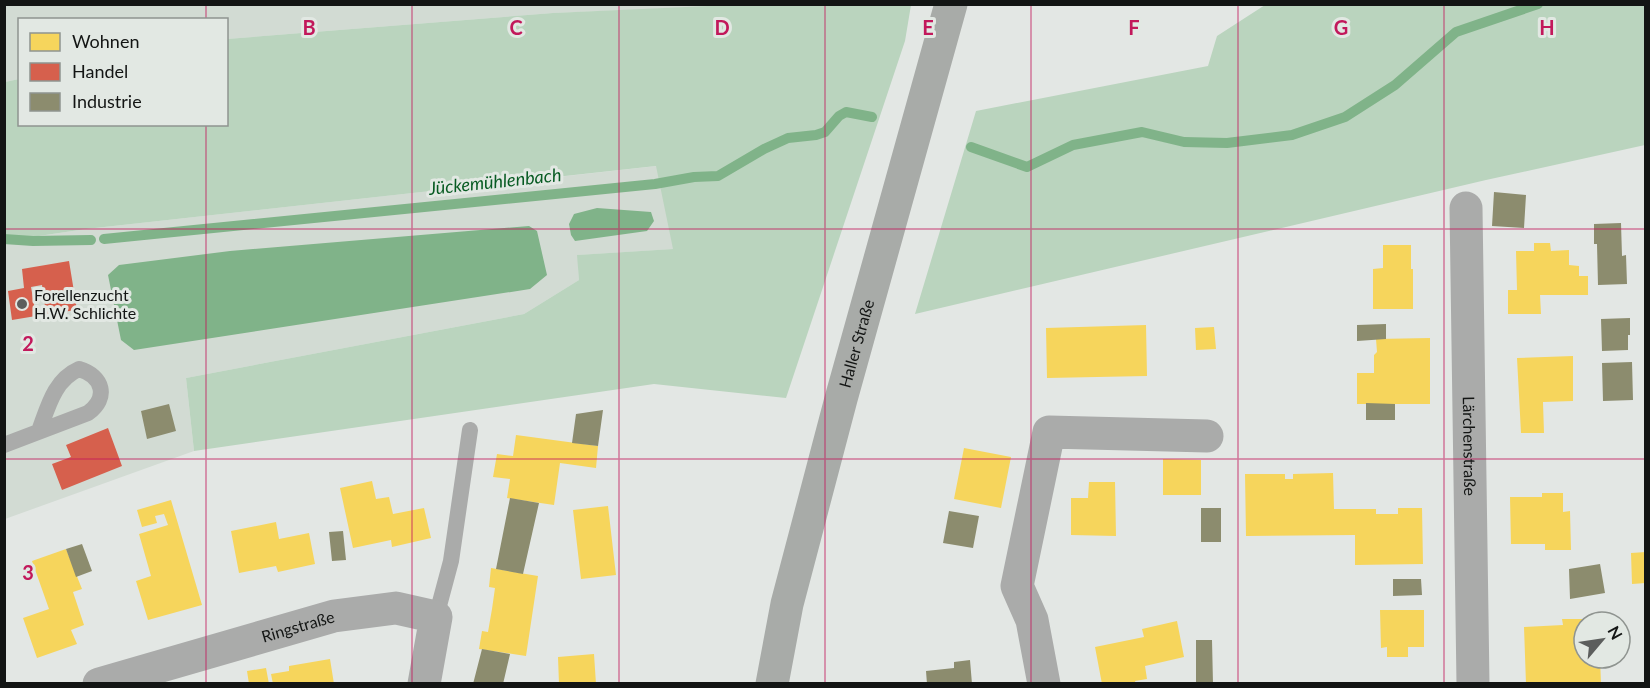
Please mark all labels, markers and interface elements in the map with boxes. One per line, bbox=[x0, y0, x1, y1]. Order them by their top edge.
text: B bbox=[302, 15, 316, 39]
text: C bbox=[509, 15, 523, 39]
text: D bbox=[714, 15, 730, 39]
text: E bbox=[922, 15, 934, 39]
text: F bbox=[1128, 15, 1140, 39]
text: G bbox=[1334, 15, 1348, 39]
text: H bbox=[1539, 15, 1555, 39]
legend bbox=[18, 18, 228, 126]
text: Wohnen bbox=[72, 30, 139, 52]
text: Handel bbox=[72, 60, 128, 82]
text: Industrie bbox=[72, 90, 142, 112]
water label: Jückemühlenbach bbox=[427, 163, 562, 199]
place label: Forellenzucht H.W. Schlichte bbox=[34, 285, 136, 322]
marker: Forellenzucht H.W. Schlichte bbox=[15, 297, 29, 311]
street label: Haller Straße bbox=[835, 297, 877, 390]
text: 2 bbox=[22, 331, 34, 355]
street label: Lärchenstraße bbox=[1460, 396, 1480, 496]
text: 3 bbox=[22, 560, 34, 584]
street label: Ringstraße bbox=[259, 606, 336, 646]
north arrow bbox=[1572, 610, 1632, 670]
text: N bbox=[1604, 622, 1627, 642]

